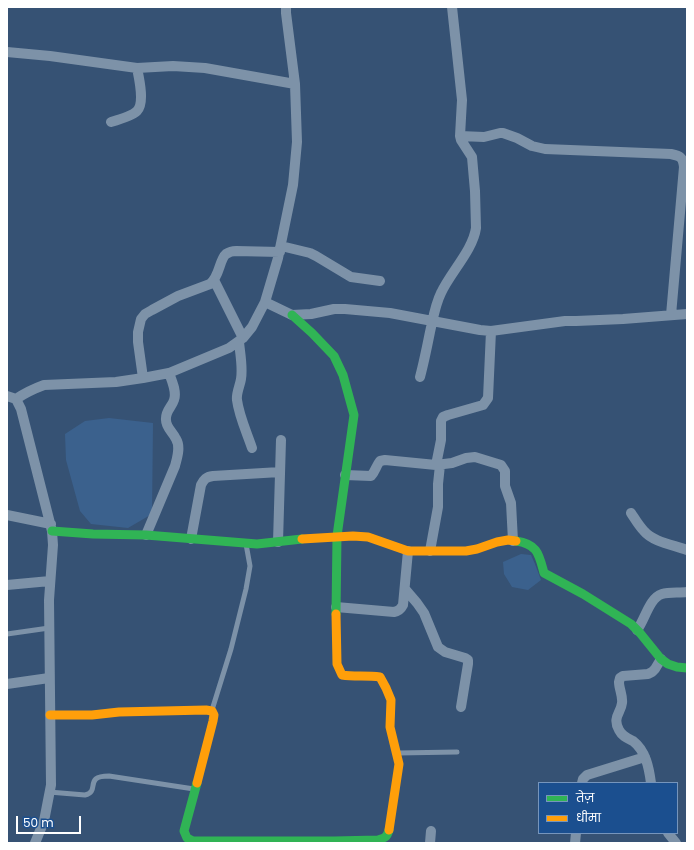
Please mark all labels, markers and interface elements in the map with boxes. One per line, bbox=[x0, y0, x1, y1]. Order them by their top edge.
legend bbox=[538, 782, 678, 834]
text: तेज़ bbox=[576, 789, 594, 806]
scale bar bbox=[18, 808, 83, 834]
text: धीमा bbox=[576, 809, 601, 826]
text: 50 m bbox=[23, 814, 54, 831]

